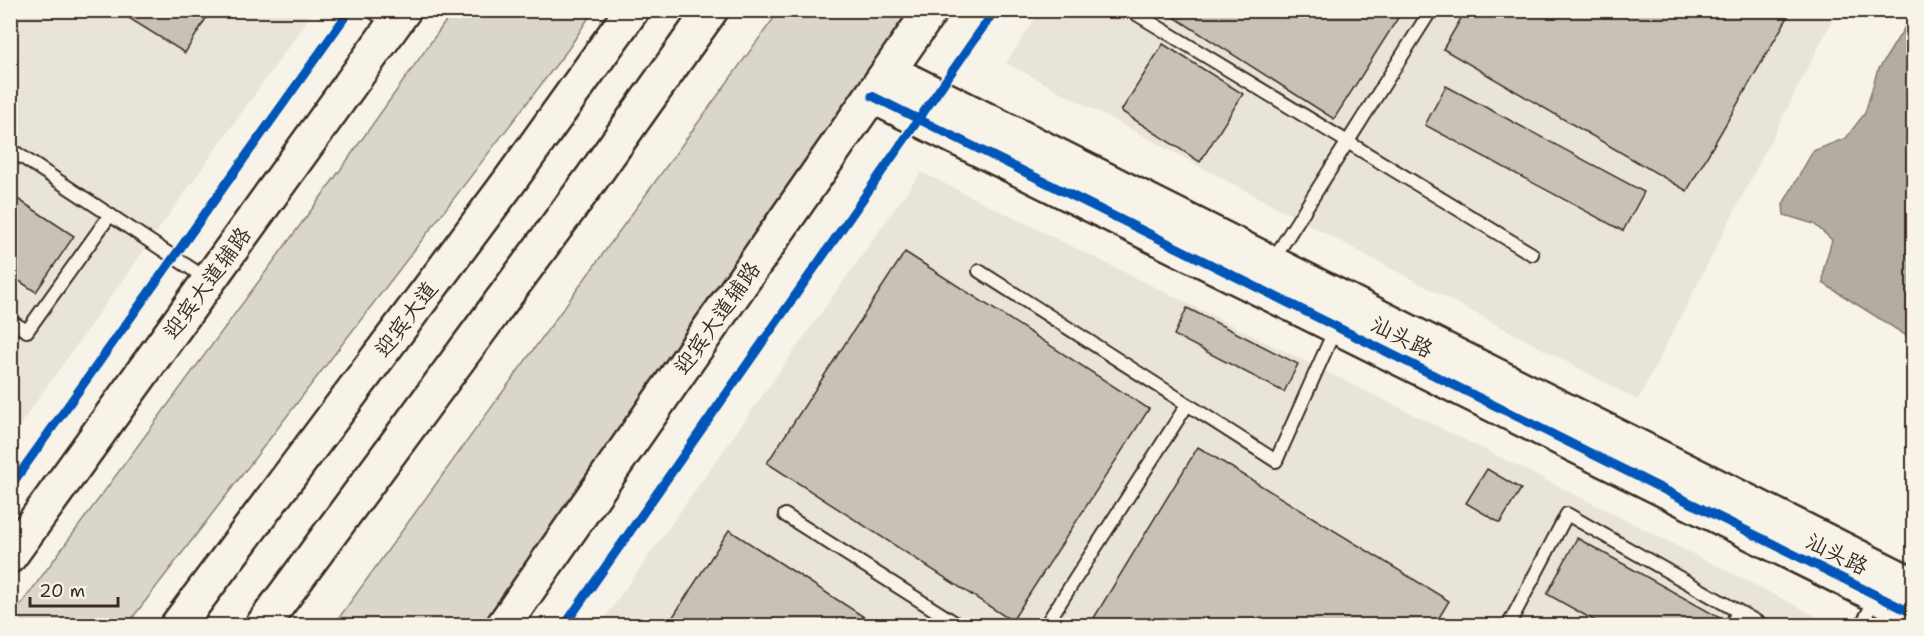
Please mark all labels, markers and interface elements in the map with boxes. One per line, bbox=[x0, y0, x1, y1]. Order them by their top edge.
street label: 迎宾大道辅路 bbox=[156, 221, 258, 345]
street label: 迎宾大道辅路 bbox=[667, 256, 767, 380]
street label: 迎宾大道 bbox=[368, 275, 444, 363]
street label: 汕头路 bbox=[1366, 309, 1438, 365]
street label: 汕头路 bbox=[1801, 526, 1873, 582]
scale bar bbox=[30, 570, 118, 608]
text: 20 m bbox=[39, 579, 85, 603]

